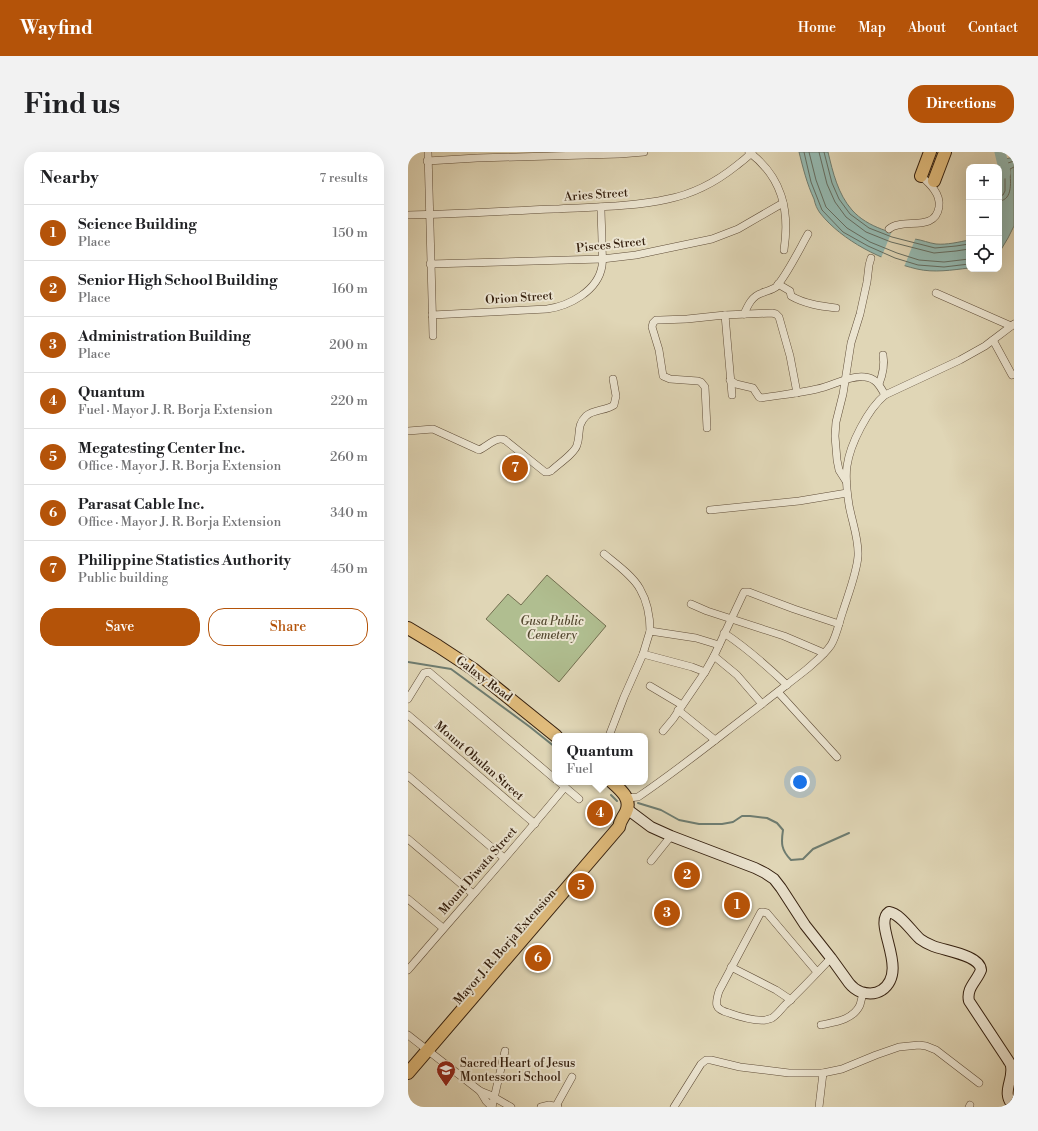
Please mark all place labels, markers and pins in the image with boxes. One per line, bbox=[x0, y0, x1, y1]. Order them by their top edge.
pin: 7 bbox=[502, 453, 528, 483]
pin: 4 bbox=[587, 798, 613, 828]
pin: 2 bbox=[674, 860, 700, 890]
pin: 5 bbox=[568, 871, 594, 901]
pin: 1 bbox=[724, 890, 750, 920]
pin: 3 bbox=[654, 898, 680, 928]
pin: 6 bbox=[525, 943, 551, 973]
place label: Sacred Heart of Jesus Montessori School bbox=[460, 1056, 575, 1085]
school or university icon: Sacred Heart of Jesus Montessori School bbox=[435, 1059, 457, 1087]

